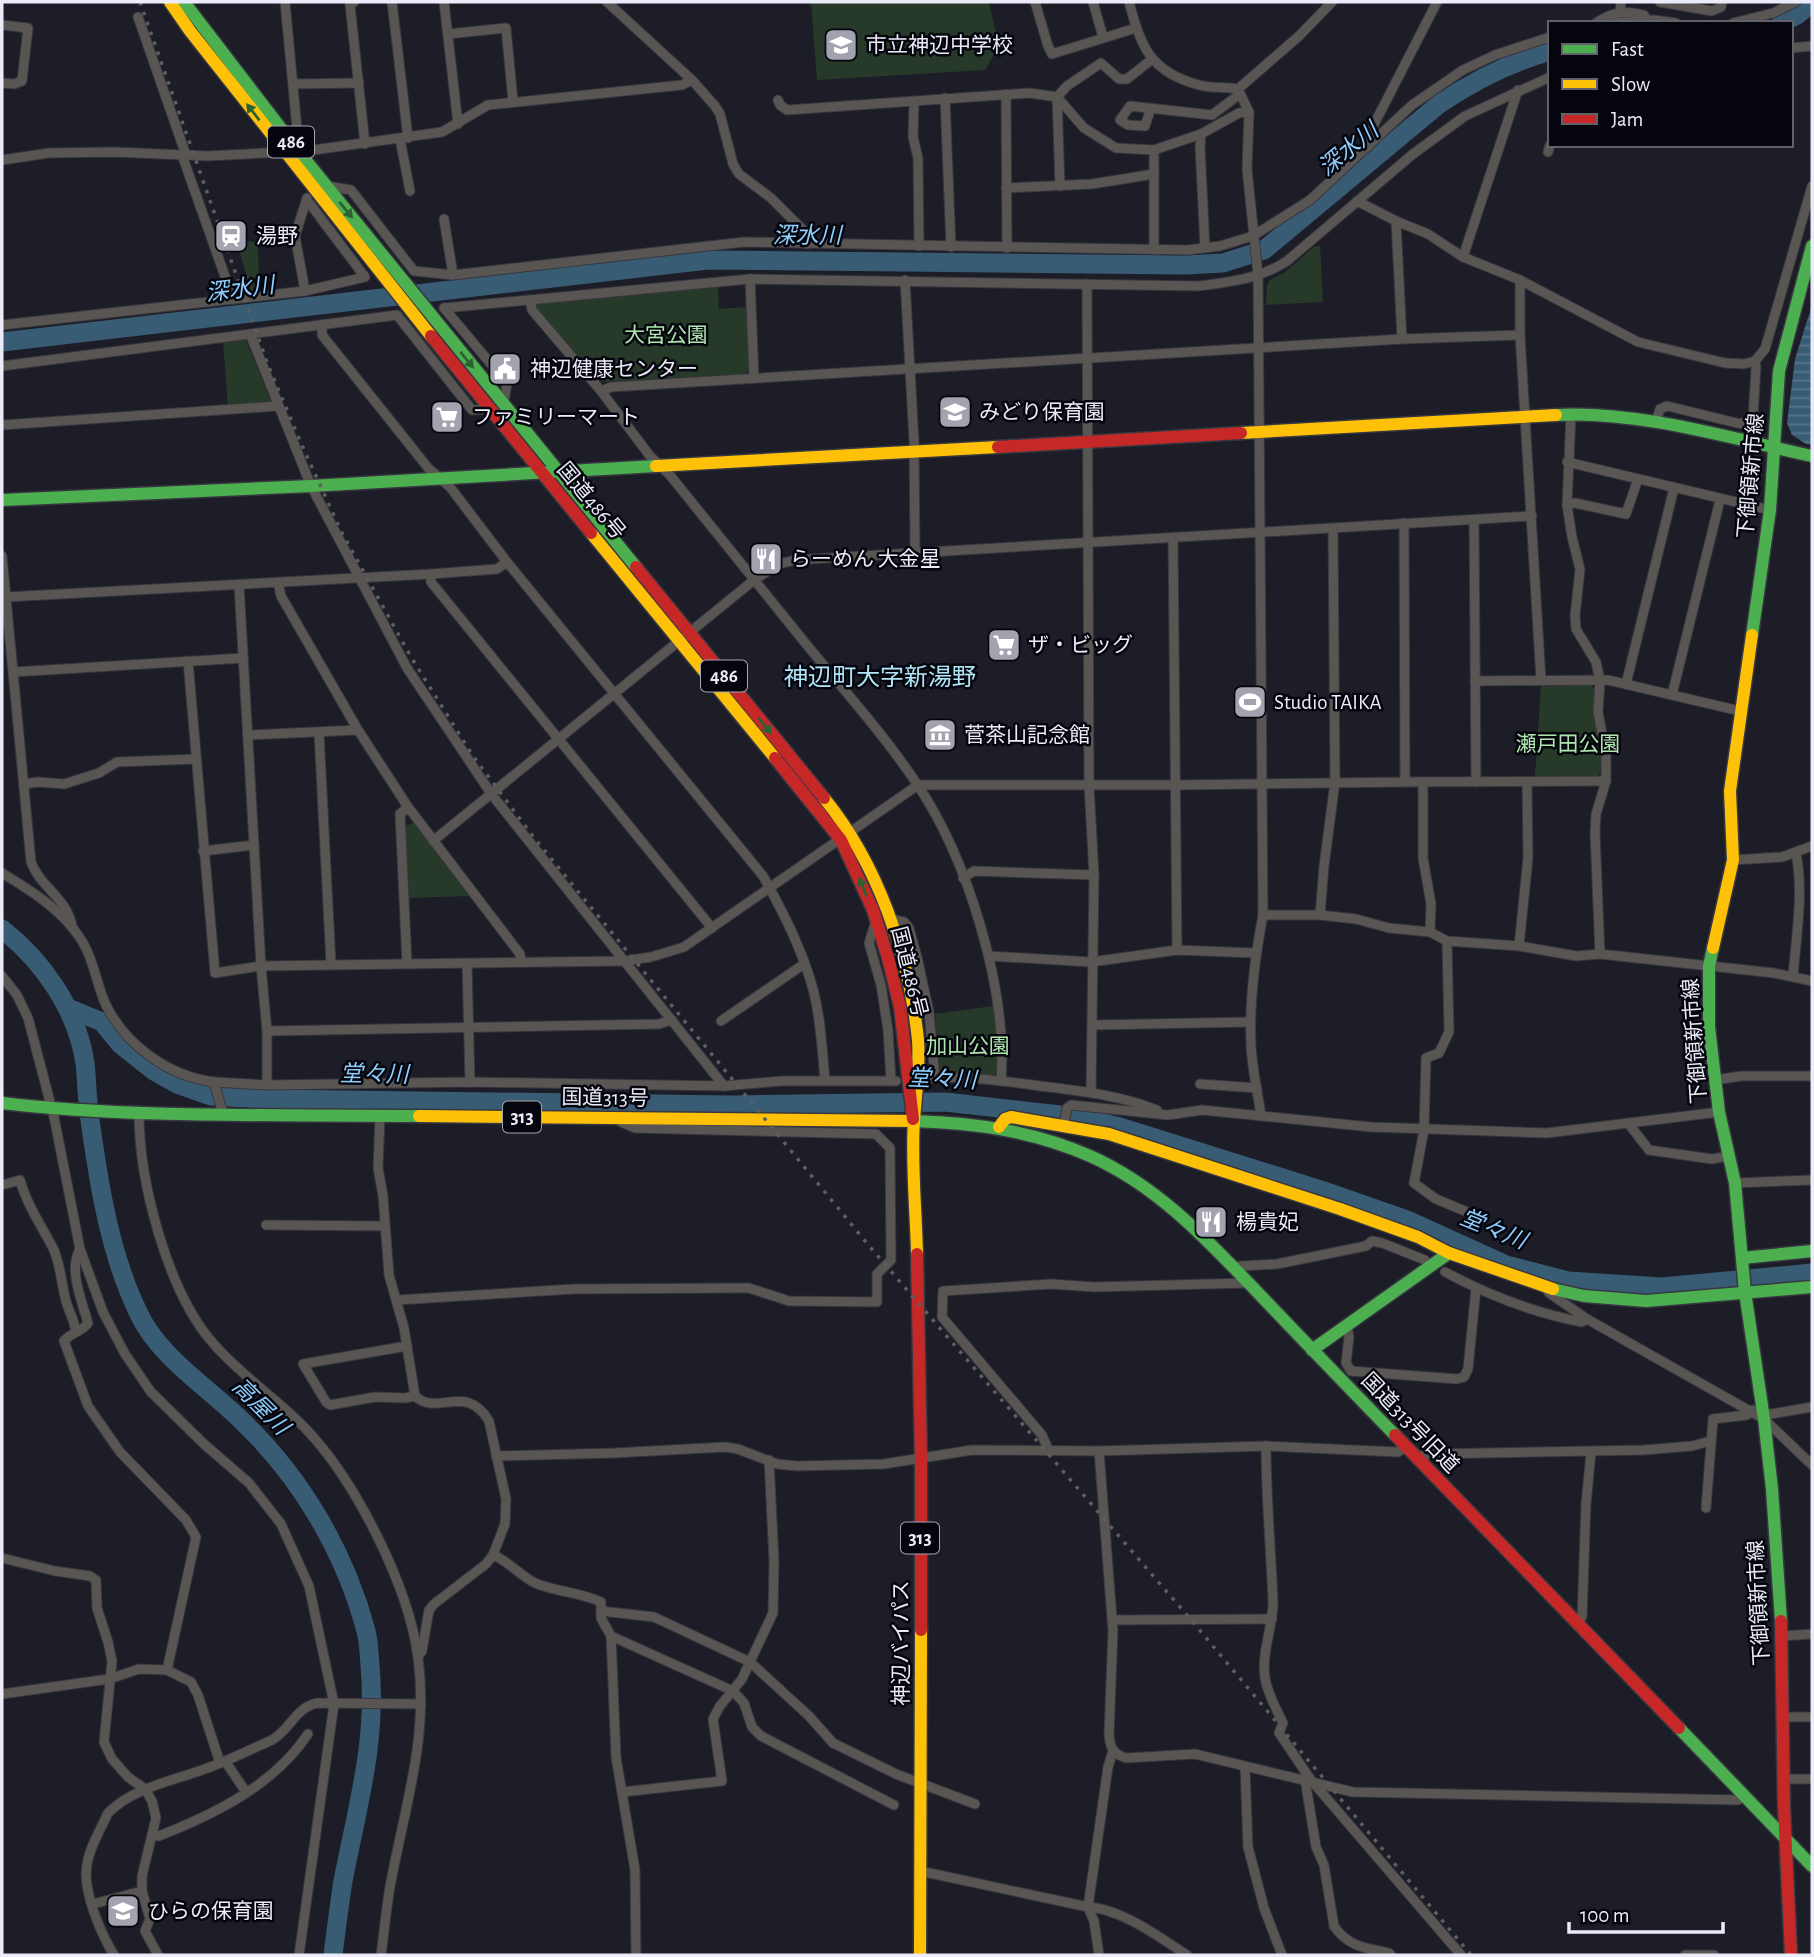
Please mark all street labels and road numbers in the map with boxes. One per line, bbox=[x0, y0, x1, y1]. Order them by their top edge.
road number: 486 bbox=[268, 126, 314, 158]
street label: 下御領新市線 bbox=[1734, 412, 1767, 540]
street label: 国道486号 bbox=[553, 458, 630, 543]
road number: 486 bbox=[701, 660, 747, 692]
street label: 国道486号 bbox=[888, 924, 931, 1020]
street label: 下御領新市線 bbox=[1679, 977, 1710, 1105]
street label: 国道313号 bbox=[561, 1086, 649, 1109]
road number: 313 bbox=[503, 1102, 541, 1133]
street label: 国道313号旧道 bbox=[1357, 1368, 1463, 1477]
road number: 313 bbox=[901, 1522, 939, 1554]
street label: 下御領新市線 bbox=[1744, 1540, 1773, 1667]
street label: 神辺バイパス bbox=[890, 1580, 912, 1706]

